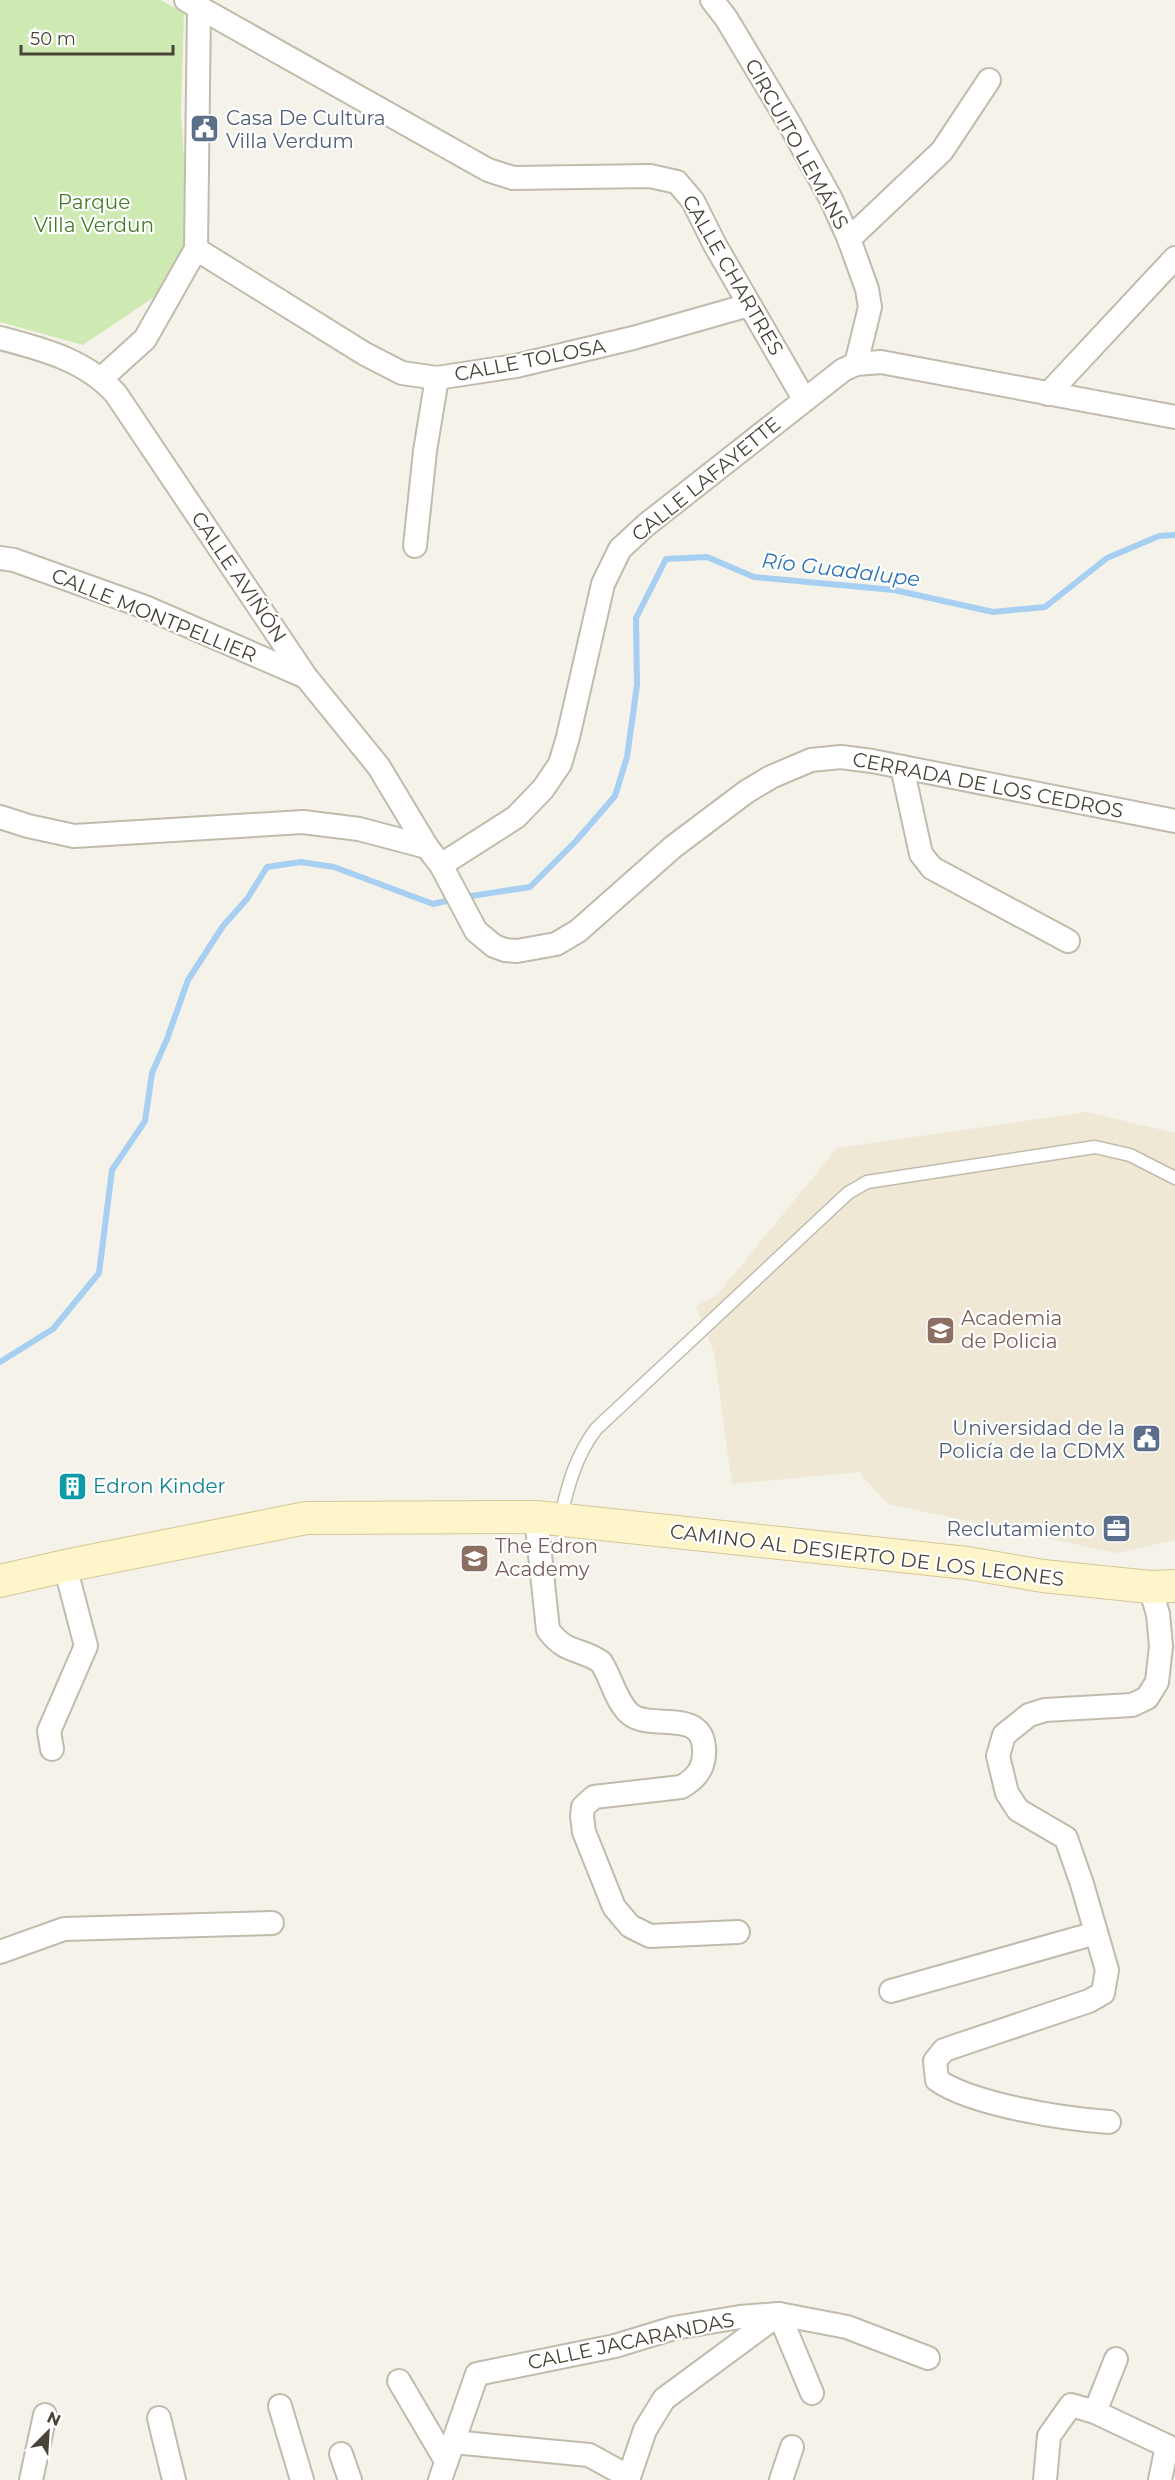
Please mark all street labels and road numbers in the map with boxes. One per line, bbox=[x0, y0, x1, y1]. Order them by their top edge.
street label: CIRCUITO LEMÁNS bbox=[740, 55, 854, 233]
street label: CALLE CHARTRES bbox=[677, 191, 789, 359]
street label: CALLE TOLOSA bbox=[452, 333, 608, 386]
street label: CALLE LAFAYETTE bbox=[627, 412, 785, 546]
street label: CALLE AVIÑÓN bbox=[186, 507, 292, 647]
street label: CALLE MONTPELLIER bbox=[48, 563, 260, 667]
street label: CERRADA DE LOS CEDROS bbox=[851, 747, 1125, 823]
street label: CAMINO AL DESIERTO DE LOS LEONES bbox=[669, 1519, 1065, 1591]
street label: CALLE JACARANDAS bbox=[526, 2307, 736, 2375]

